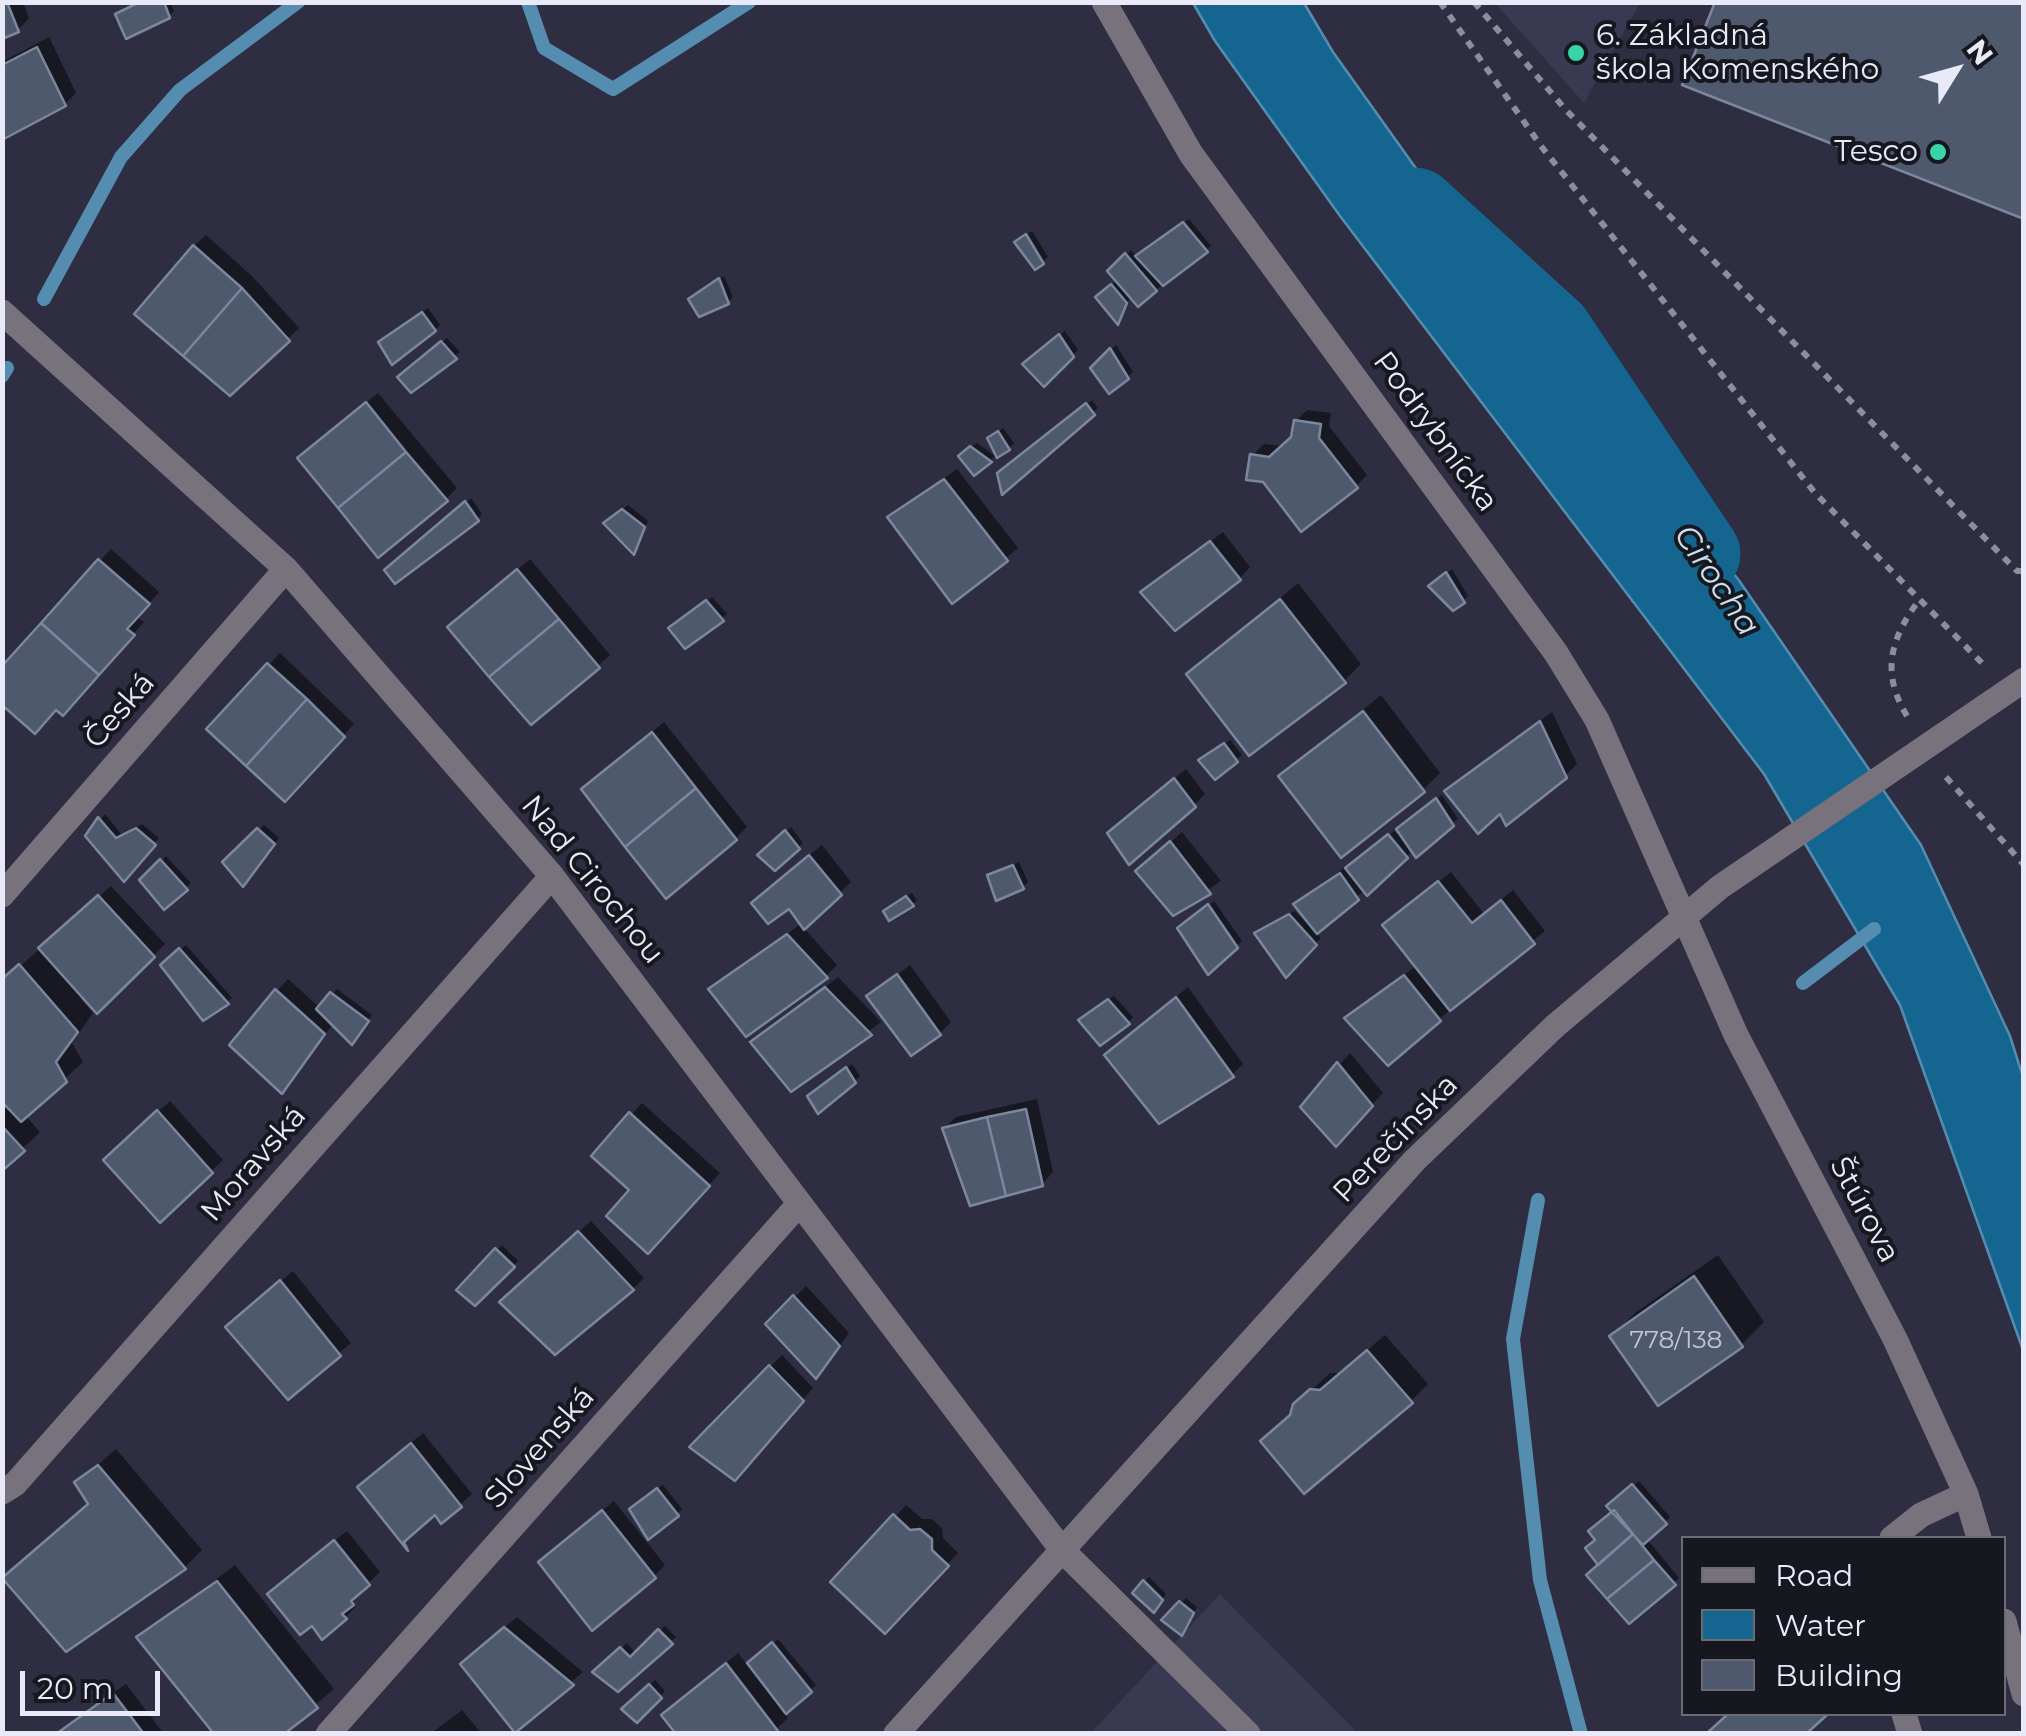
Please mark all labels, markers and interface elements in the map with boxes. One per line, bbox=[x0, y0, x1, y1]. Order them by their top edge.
place label: 6. Základná škola Komenského bbox=[1596, 18, 1879, 88]
north arrow bbox=[1906, 20, 2006, 120]
text: N bbox=[1960, 33, 2000, 71]
marker: 6. Základná škola Komenského bbox=[1565, 42, 1587, 64]
place label: Tesco bbox=[1834, 134, 1918, 170]
marker: Tesco bbox=[1927, 141, 1949, 163]
street label: Podrybnícka bbox=[1365, 345, 1505, 519]
water label: Cirocha bbox=[1665, 518, 1767, 644]
street label: Česká bbox=[77, 666, 163, 756]
street label: Nad Cirochou bbox=[513, 789, 671, 971]
street label: Perečínska bbox=[1326, 1067, 1466, 1211]
street label: Moravská bbox=[194, 1099, 314, 1229]
street label: Štúrova bbox=[1821, 1151, 1907, 1269]
house number: 778/138 bbox=[1629, 1326, 1723, 1356]
street label: Slovenská bbox=[478, 1380, 602, 1516]
legend bbox=[1681, 1536, 2006, 1716]
text: Road bbox=[1775, 1557, 1853, 1594]
text: Water bbox=[1775, 1607, 1866, 1644]
scale bar bbox=[25, 1651, 165, 1713]
text: Building bbox=[1775, 1657, 1903, 1694]
text: 20 m bbox=[37, 1670, 114, 1707]

